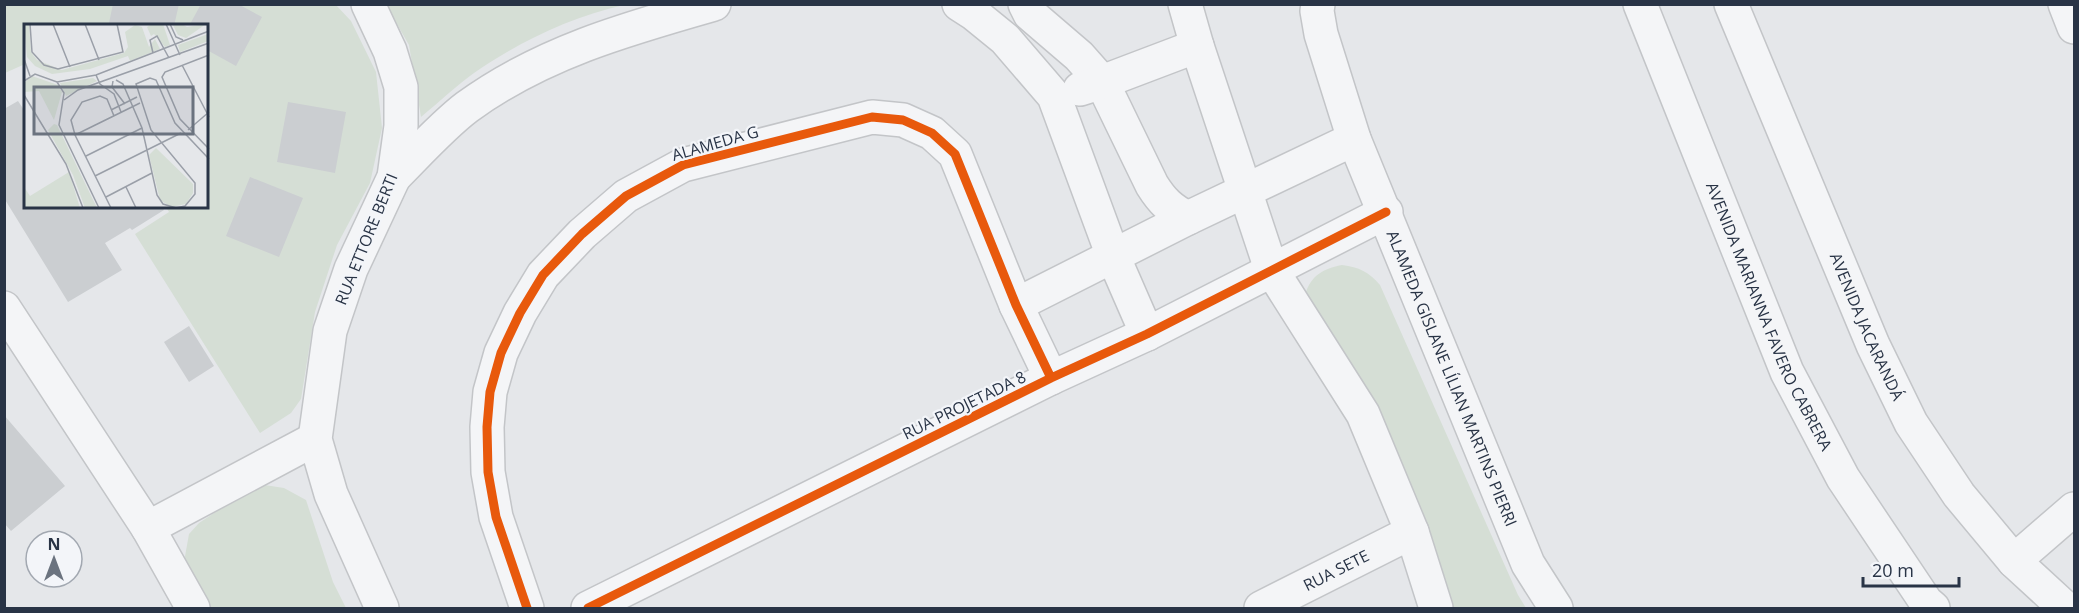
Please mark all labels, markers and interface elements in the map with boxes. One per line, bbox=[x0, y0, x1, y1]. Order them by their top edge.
inset map bbox=[24, 24, 208, 208]
street label: ALAMEDA G bbox=[669, 120, 761, 166]
street label: RUA ETTORE BERTI bbox=[330, 170, 402, 308]
street label: AVENIDA MARIANNA FAVERO CABRERA bbox=[1701, 179, 1838, 455]
street label: ALAMEDA GISLANE LÍLIAN MARTINS PIERRI bbox=[1382, 227, 1522, 530]
street label: AVENIDA JACARANDÁ bbox=[1825, 249, 1910, 405]
street label: RUA PROJETADA 8 bbox=[899, 366, 1029, 444]
north arrow bbox=[24, 529, 84, 589]
text: N bbox=[47, 533, 61, 555]
street label: RUA SETE bbox=[1299, 544, 1373, 596]
scale bar bbox=[1863, 550, 1959, 588]
text: 20 m bbox=[1872, 558, 1914, 582]

